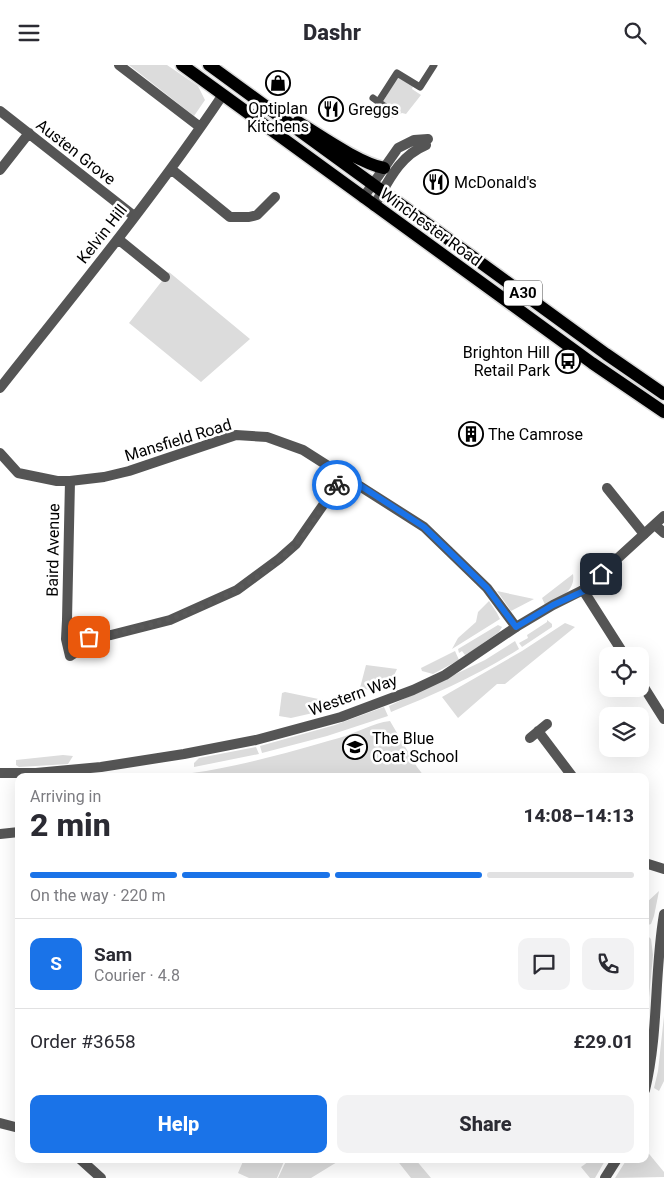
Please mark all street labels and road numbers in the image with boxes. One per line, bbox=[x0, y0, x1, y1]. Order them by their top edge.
street label: Austen Grove bbox=[33, 115, 119, 189]
street label: Winchester Road bbox=[377, 184, 485, 270]
street label: Kelvin Hill bbox=[73, 201, 131, 267]
road number: A30 bbox=[504, 281, 542, 305]
street label: Mansfield Road bbox=[122, 415, 234, 465]
street label: Baird Avenue bbox=[43, 503, 63, 597]
street label: Western Way bbox=[306, 670, 400, 720]

